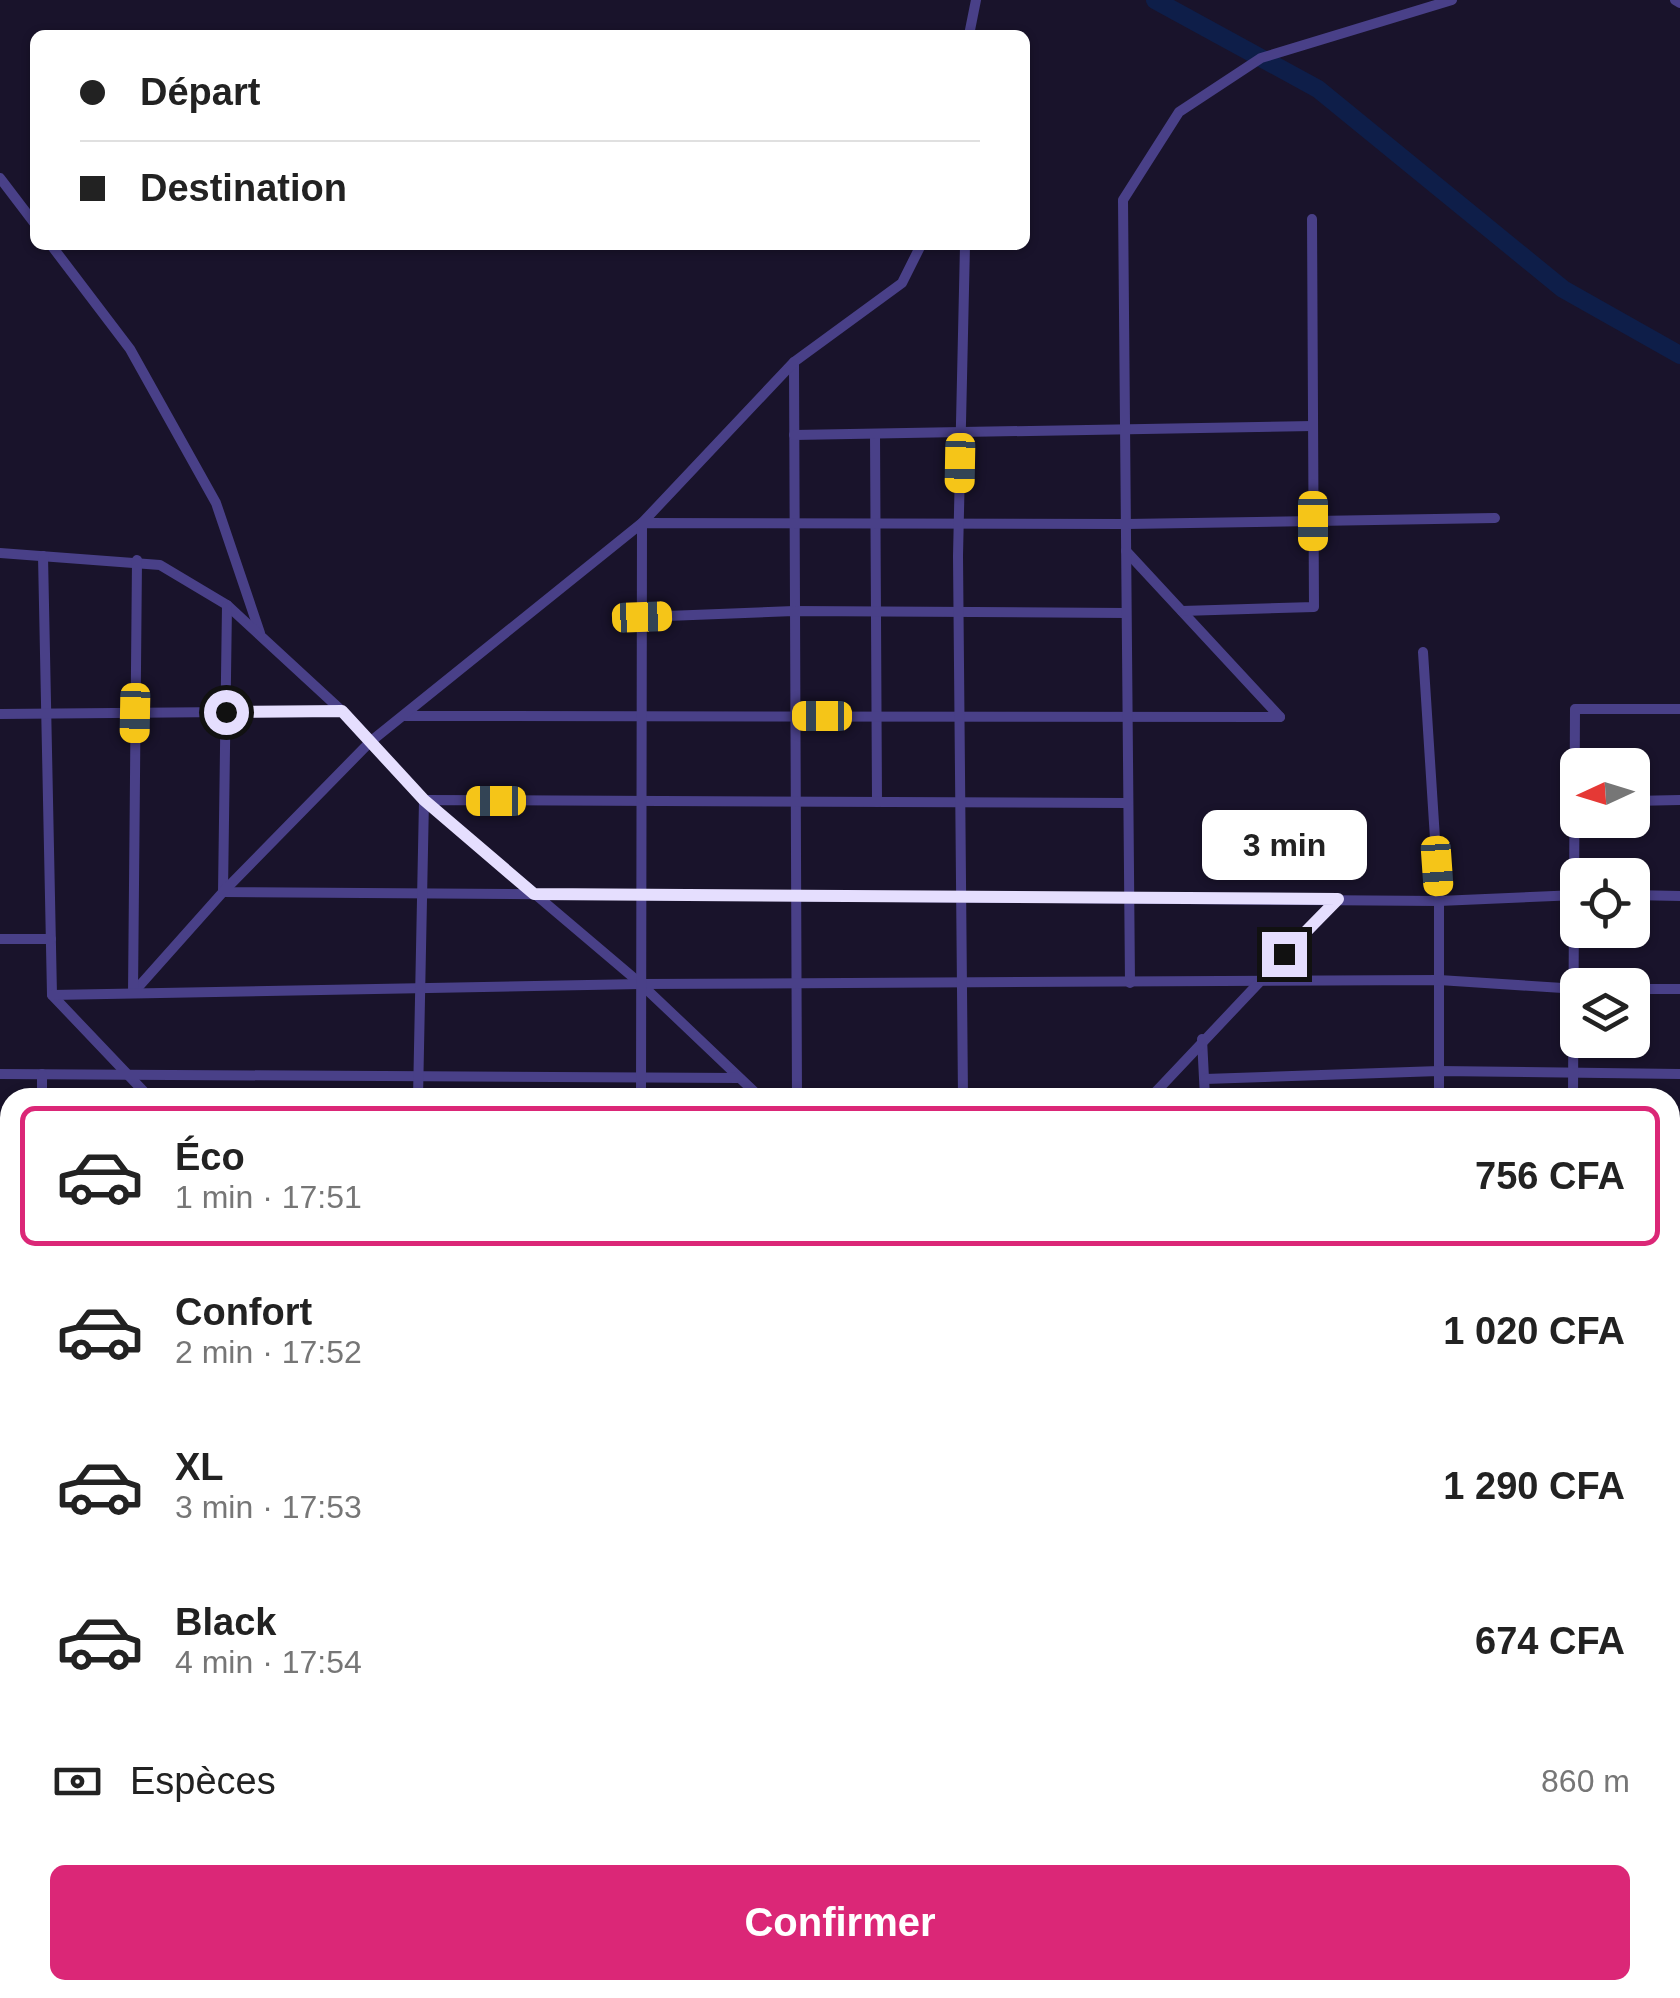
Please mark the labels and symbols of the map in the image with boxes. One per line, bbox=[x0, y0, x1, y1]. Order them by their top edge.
car bbox=[944, 433, 976, 493]
car bbox=[1298, 491, 1328, 551]
car bbox=[611, 601, 673, 633]
car bbox=[119, 683, 151, 743]
route start bbox=[204, 690, 249, 735]
car bbox=[792, 701, 852, 731]
north arrow bbox=[1560, 748, 1650, 838]
car bbox=[466, 786, 526, 816]
callout: 3 min bbox=[1202, 809, 1366, 879]
car bbox=[1420, 835, 1454, 897]
route end bbox=[1262, 932, 1307, 977]

